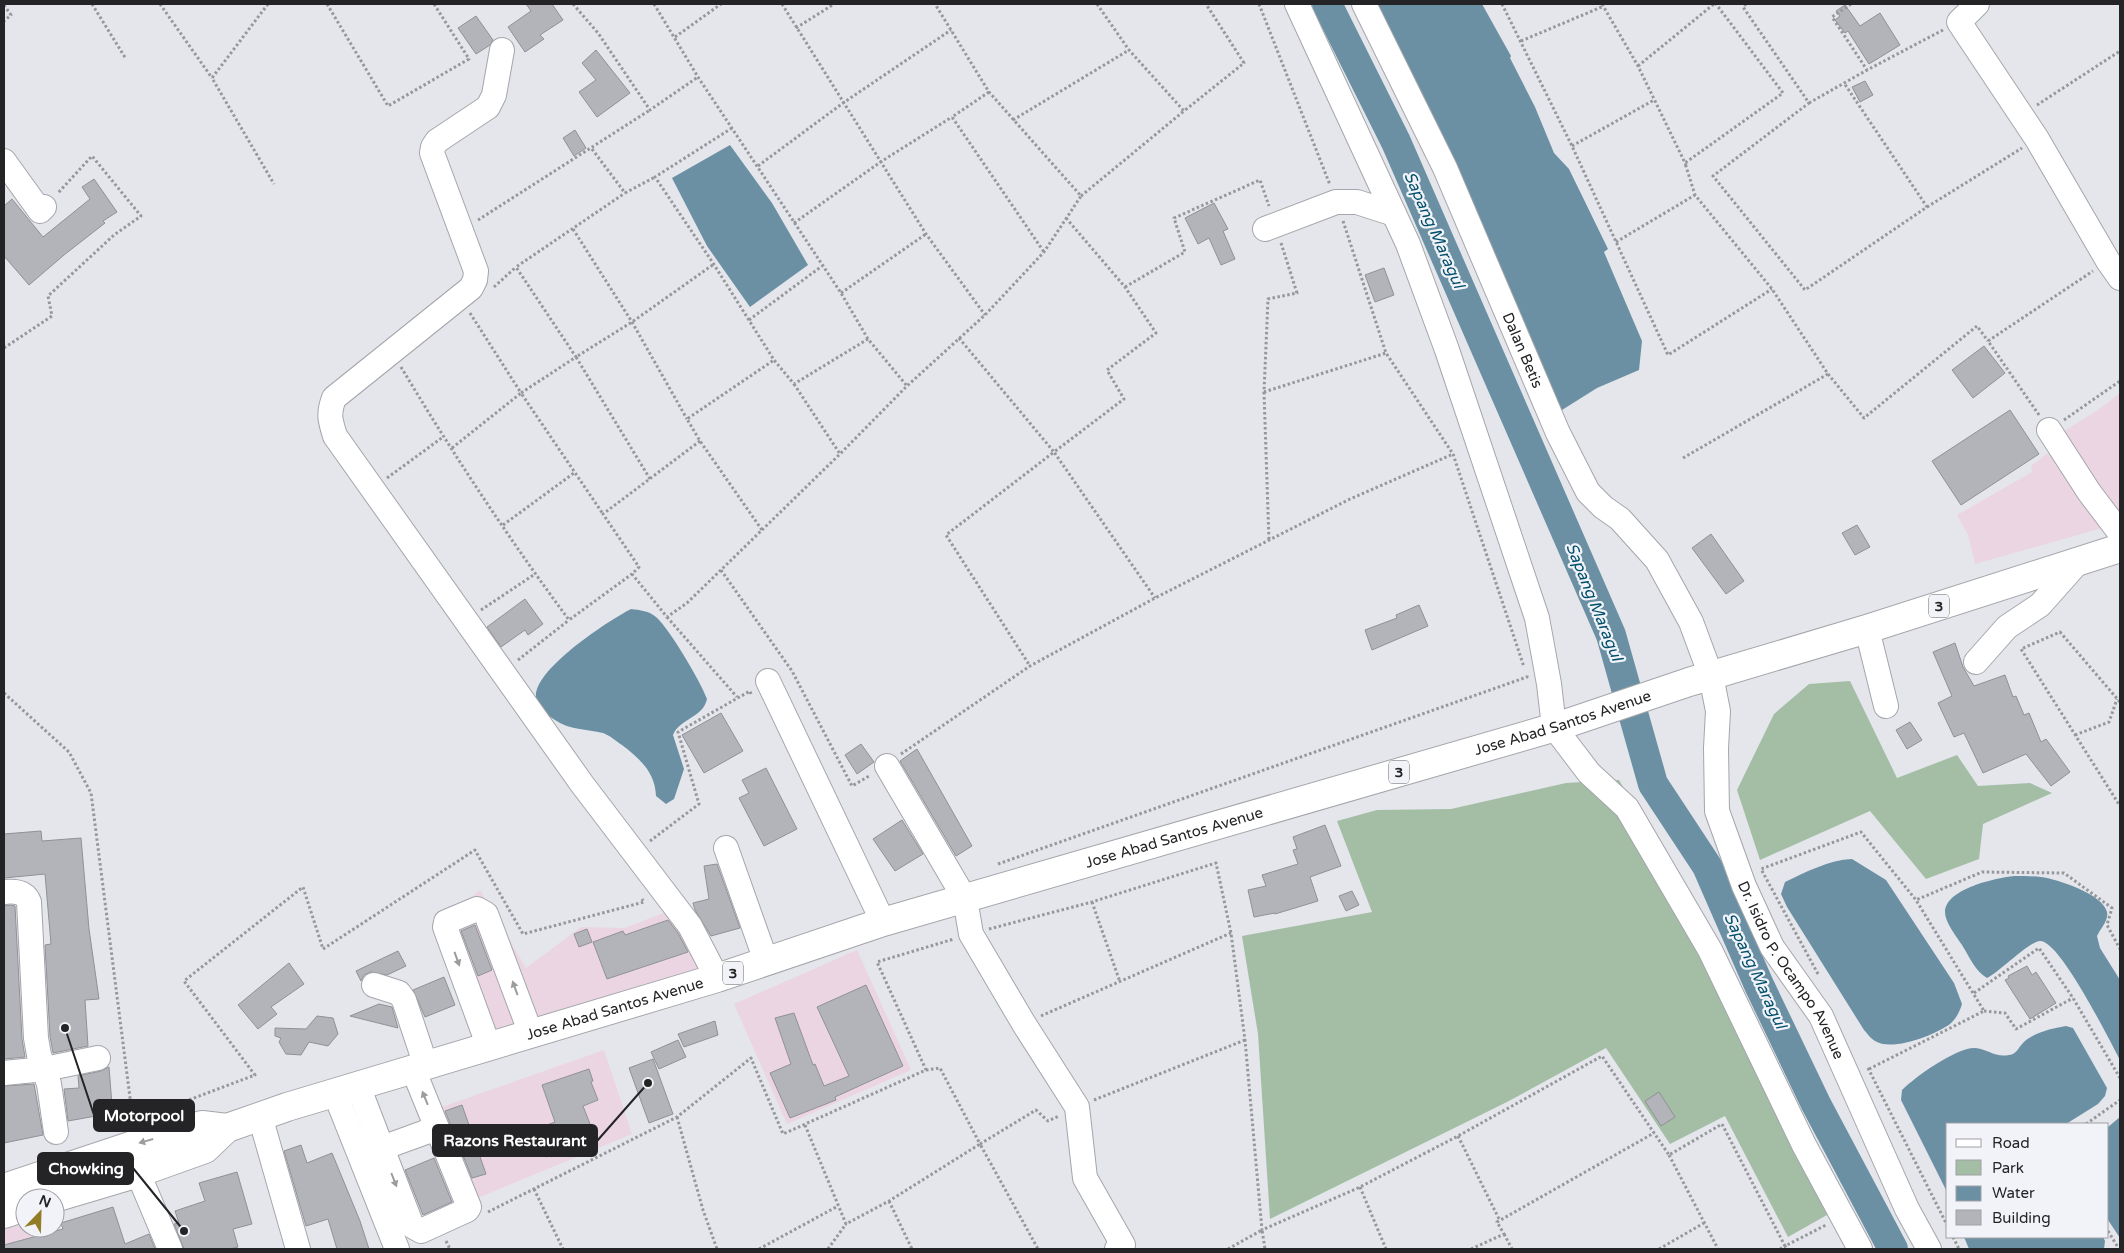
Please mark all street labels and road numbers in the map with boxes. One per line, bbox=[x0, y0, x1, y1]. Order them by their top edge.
street label: Dalan Betis bbox=[1499, 310, 1547, 391]
road number: 3 bbox=[1929, 594, 1949, 618]
street label: Jose Abad Santos Avenue bbox=[1472, 687, 1653, 759]
road number: 3 bbox=[1389, 760, 1409, 784]
street label: Jose Abad Santos Avenue bbox=[1083, 803, 1265, 872]
street label: Dr. Isidro P. Ocampo Avenue bbox=[1734, 878, 1848, 1062]
road number: 3 bbox=[723, 961, 743, 984]
street label: Jose Abad Santos Avenue bbox=[524, 974, 706, 1044]

